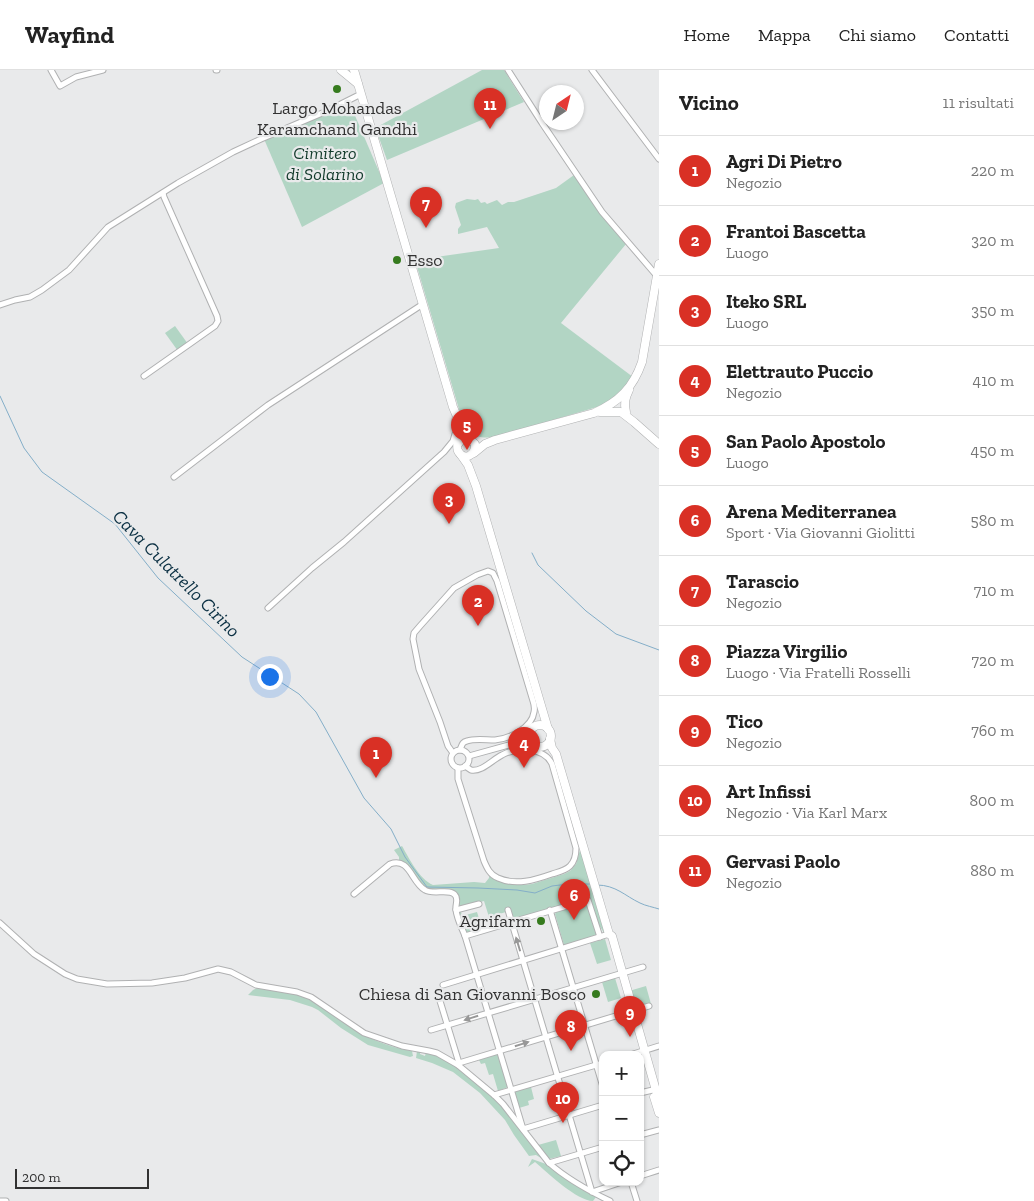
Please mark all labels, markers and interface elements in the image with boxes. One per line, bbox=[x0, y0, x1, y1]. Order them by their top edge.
text: Wayfind bbox=[25, 20, 114, 49]
text: Home bbox=[684, 24, 730, 46]
text: Mappa bbox=[758, 24, 811, 46]
text: Chi siamo bbox=[839, 24, 916, 46]
text: Contatti bbox=[944, 24, 1009, 46]
marker: Largo Mohandas Karamchand Gandhi bbox=[331, 83, 343, 95]
north arrow bbox=[539, 85, 584, 130]
pin: 11 bbox=[474, 88, 506, 129]
text: Vicino bbox=[679, 90, 739, 115]
text: 11 risultati bbox=[943, 93, 1014, 112]
place label: Largo Mohandas Karamchand Gandhi bbox=[257, 97, 417, 140]
park label: Cimitero di Solarino bbox=[286, 142, 364, 185]
text: Agri Di Pietro bbox=[726, 150, 842, 173]
text: 1 bbox=[692, 161, 698, 180]
text: 220 m bbox=[971, 161, 1014, 180]
text: Negozio bbox=[726, 173, 782, 192]
pin: 7 bbox=[410, 187, 442, 228]
text: Frantoi Bascetta bbox=[726, 220, 866, 243]
text: 2 bbox=[691, 231, 699, 250]
text: 320 m bbox=[971, 231, 1014, 250]
text: Luogo bbox=[726, 243, 769, 262]
place label: Esso bbox=[407, 249, 443, 271]
marker: Esso bbox=[391, 254, 403, 266]
text: Iteko SRL bbox=[726, 290, 806, 313]
text: 3 bbox=[691, 301, 699, 320]
text: 350 m bbox=[971, 301, 1014, 320]
text: Luogo bbox=[726, 313, 769, 332]
text: Elettrauto Puccio bbox=[726, 360, 873, 383]
text: 4 bbox=[690, 371, 700, 390]
text: 410 m bbox=[973, 371, 1014, 390]
text: Negozio bbox=[726, 383, 782, 402]
pin: 5 bbox=[451, 409, 483, 450]
text: San Paolo Apostolo bbox=[726, 430, 885, 453]
text: 5 bbox=[691, 441, 699, 460]
text: 450 m bbox=[971, 441, 1014, 460]
text: Luogo bbox=[726, 453, 769, 472]
pin: 3 bbox=[433, 483, 465, 524]
text: Arena Mediterranea bbox=[726, 500, 897, 523]
water label: Cava Culatrello Cirino bbox=[108, 505, 245, 642]
text: 6 bbox=[691, 511, 699, 530]
text: 580 m bbox=[971, 511, 1014, 530]
text: Sport · Via Giovanni Giolitti bbox=[726, 523, 915, 542]
text: Tarascio bbox=[726, 570, 799, 593]
text: 7 bbox=[691, 581, 699, 600]
text: 710 m bbox=[974, 581, 1014, 600]
pin: 2 bbox=[462, 585, 494, 626]
text: Negozio bbox=[726, 593, 782, 612]
text: Piazza Virgilio bbox=[726, 640, 847, 663]
text: 8 bbox=[691, 651, 699, 670]
text: 720 m bbox=[972, 651, 1014, 670]
text: Luogo · Via Fratelli Rosselli bbox=[726, 663, 911, 682]
your location bbox=[257, 664, 283, 690]
text: Tico bbox=[726, 710, 763, 733]
text: 9 bbox=[691, 721, 699, 740]
text: 760 m bbox=[971, 721, 1014, 740]
pin: 4 bbox=[508, 727, 540, 768]
text: Negozio bbox=[726, 733, 782, 752]
pin: 1 bbox=[360, 737, 392, 778]
text: Art Infissi bbox=[726, 780, 811, 803]
text: 10 bbox=[687, 791, 703, 810]
text: 800 m bbox=[970, 791, 1014, 810]
text: Negozio · Via Karl Marx bbox=[726, 803, 887, 822]
text: Gervasi Paolo bbox=[726, 850, 840, 873]
text: 11 bbox=[689, 861, 701, 880]
text: 880 m bbox=[970, 861, 1014, 880]
text: Negozio bbox=[726, 873, 782, 892]
pin: 6 bbox=[558, 879, 590, 920]
place label: Agrifarm bbox=[460, 910, 531, 932]
marker: Agrifarm bbox=[535, 915, 547, 927]
one-way arrow bbox=[514, 936, 522, 951]
place label: Chiesa di San Giovanni Bosco bbox=[359, 983, 586, 1005]
marker: Chiesa di San Giovanni Bosco bbox=[590, 988, 602, 1000]
pin: 9 bbox=[614, 996, 646, 1037]
pin: 8 bbox=[555, 1010, 587, 1051]
one-way arrow bbox=[464, 1014, 479, 1022]
one-way arrow bbox=[515, 1040, 530, 1048]
map controls bbox=[599, 1051, 644, 1186]
button: + bbox=[599, 1051, 644, 1096]
pin: 10 bbox=[547, 1082, 579, 1123]
button: − bbox=[599, 1096, 644, 1141]
button: locate bbox=[599, 1141, 644, 1186]
scale bar bbox=[15, 1166, 149, 1189]
text: 200 m bbox=[22, 1169, 61, 1186]

